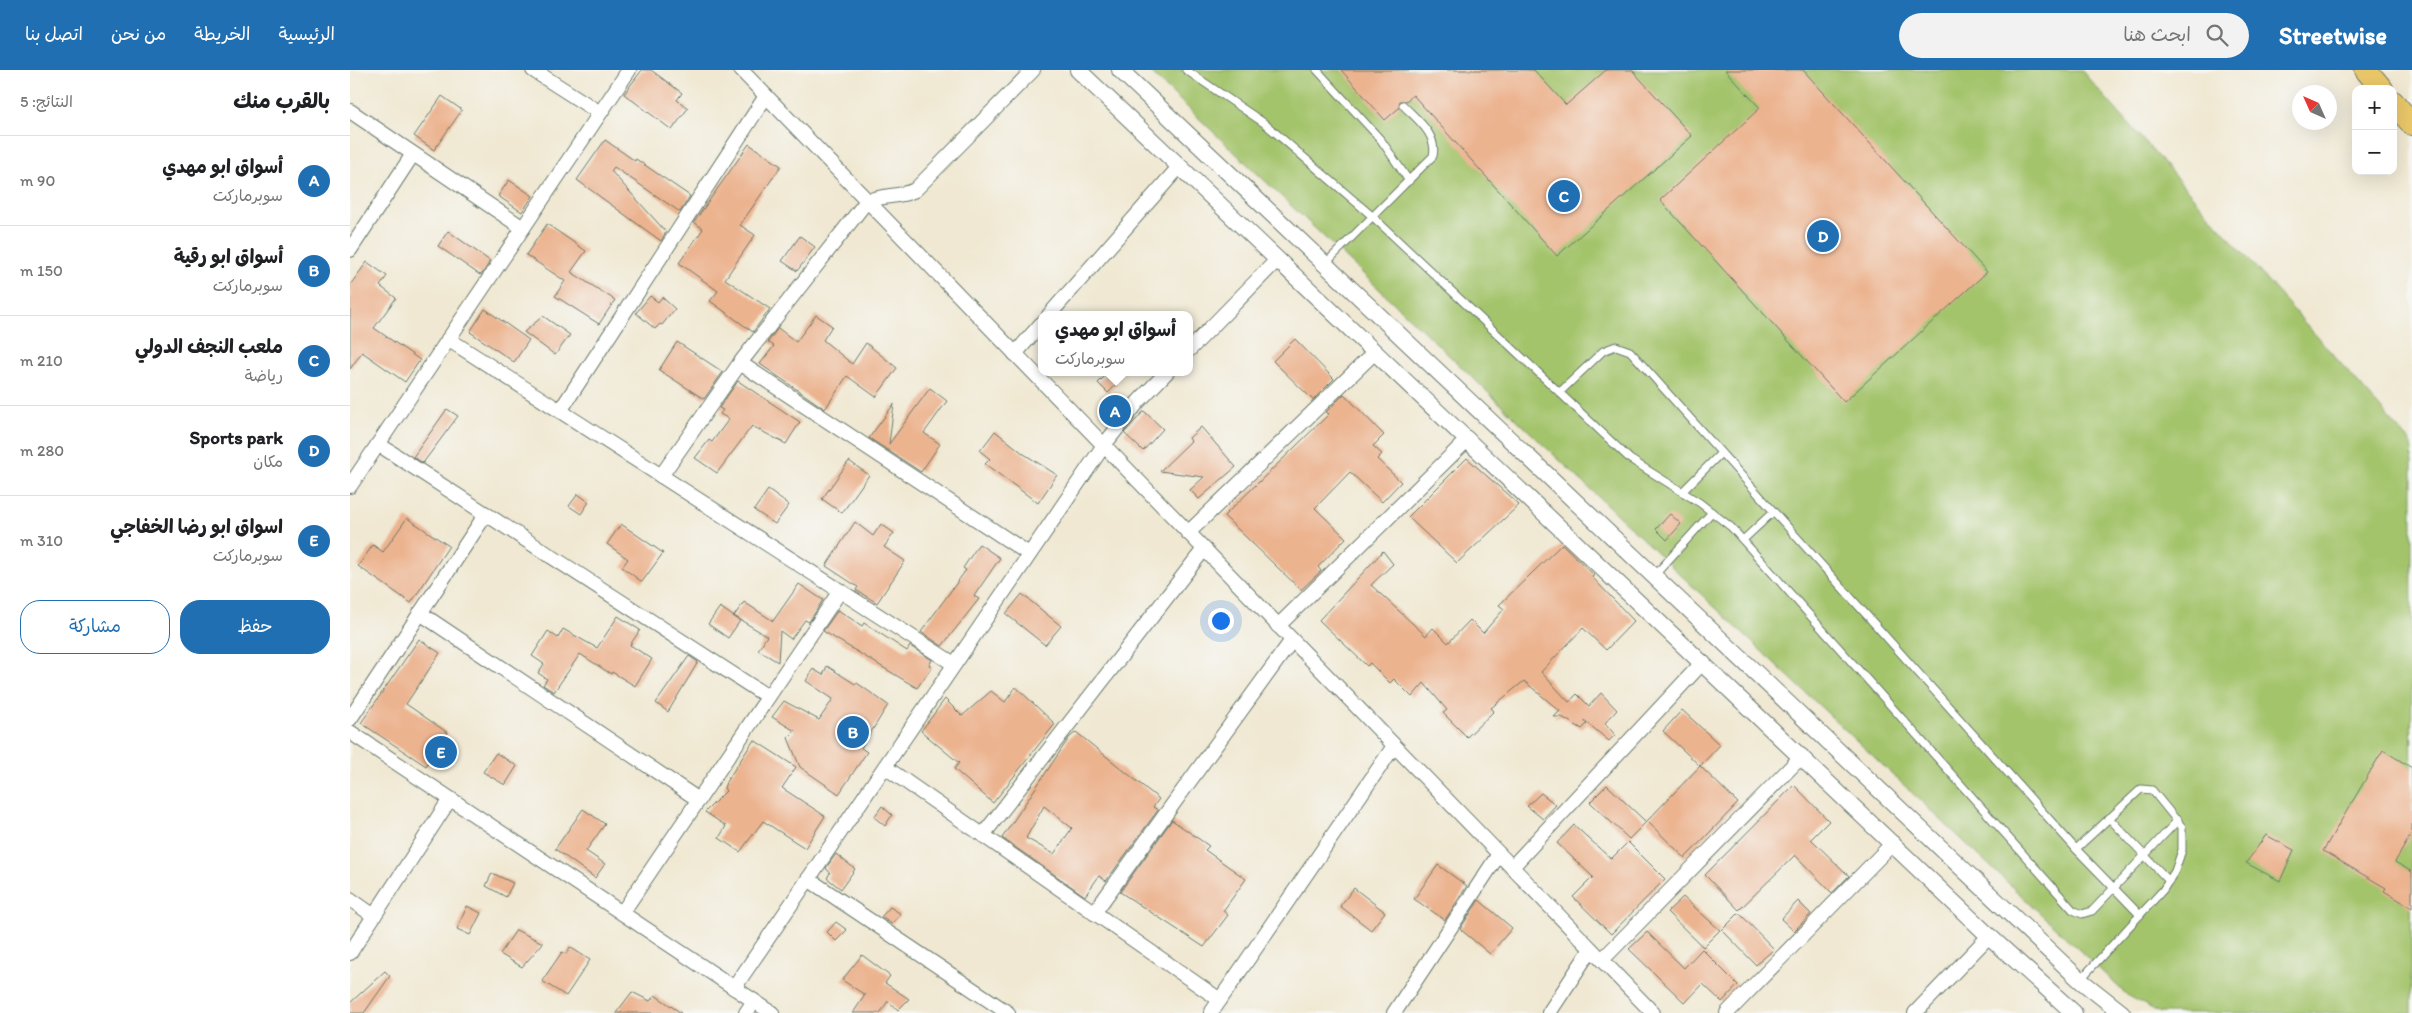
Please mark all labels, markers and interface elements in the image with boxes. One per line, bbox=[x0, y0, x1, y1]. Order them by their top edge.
search box bbox=[1899, 13, 2249, 58]
icon: search bbox=[2203, 21, 2231, 49]
text: Streetwise bbox=[2279, 21, 2387, 50]
text: اتصل بنا bbox=[25, 23, 83, 45]
text: من نحن bbox=[111, 23, 166, 45]
text: الخريطة bbox=[194, 23, 251, 45]
text: الرئيسية bbox=[279, 23, 335, 45]
text: ابحث هنا bbox=[2123, 23, 2191, 46]
north arrow bbox=[2292, 85, 2337, 130]
map controls bbox=[2352, 85, 2397, 175]
button: + bbox=[2352, 85, 2397, 130]
text: بالقرب منك bbox=[233, 88, 330, 113]
text: النتائج: 5 bbox=[20, 92, 73, 111]
button: − bbox=[2352, 130, 2397, 175]
text: أسواق ابو مهدي bbox=[162, 155, 283, 178]
text: 90 m bbox=[20, 171, 55, 190]
text: A bbox=[309, 171, 319, 190]
pin: C bbox=[1548, 177, 1580, 215]
text: سوبرماركت bbox=[213, 186, 283, 205]
pin: D bbox=[1807, 217, 1839, 255]
text: أسواق ابو رقية bbox=[174, 245, 283, 268]
text: 150 m bbox=[20, 261, 63, 280]
text: B bbox=[309, 261, 319, 280]
text: سوبرماركت bbox=[213, 276, 283, 295]
popup bbox=[1038, 311, 1193, 376]
text: أسواق ابو مهدي bbox=[1055, 318, 1176, 341]
text: ملعب النجف الدولي bbox=[135, 335, 283, 358]
text: سوبرماركت bbox=[1055, 349, 1125, 368]
text: 210 m bbox=[20, 351, 63, 370]
text: C bbox=[309, 351, 319, 370]
text: رياضة bbox=[245, 366, 283, 385]
pin: A bbox=[1099, 392, 1131, 430]
text: Sports park bbox=[189, 426, 283, 449]
text: 280 m bbox=[20, 441, 64, 460]
text: D bbox=[309, 441, 319, 460]
text: مكان bbox=[253, 452, 283, 471]
text: اسواق ابو رضا الخفاجي bbox=[110, 515, 283, 538]
text: 310 m bbox=[20, 531, 63, 550]
text: E bbox=[310, 531, 318, 550]
text: سوبرماركت bbox=[213, 546, 283, 565]
button: مشاركة bbox=[20, 600, 170, 654]
button: حفظ bbox=[180, 600, 330, 654]
your location bbox=[1208, 608, 1234, 634]
pin: B bbox=[837, 713, 869, 751]
pin: E bbox=[425, 733, 457, 771]

